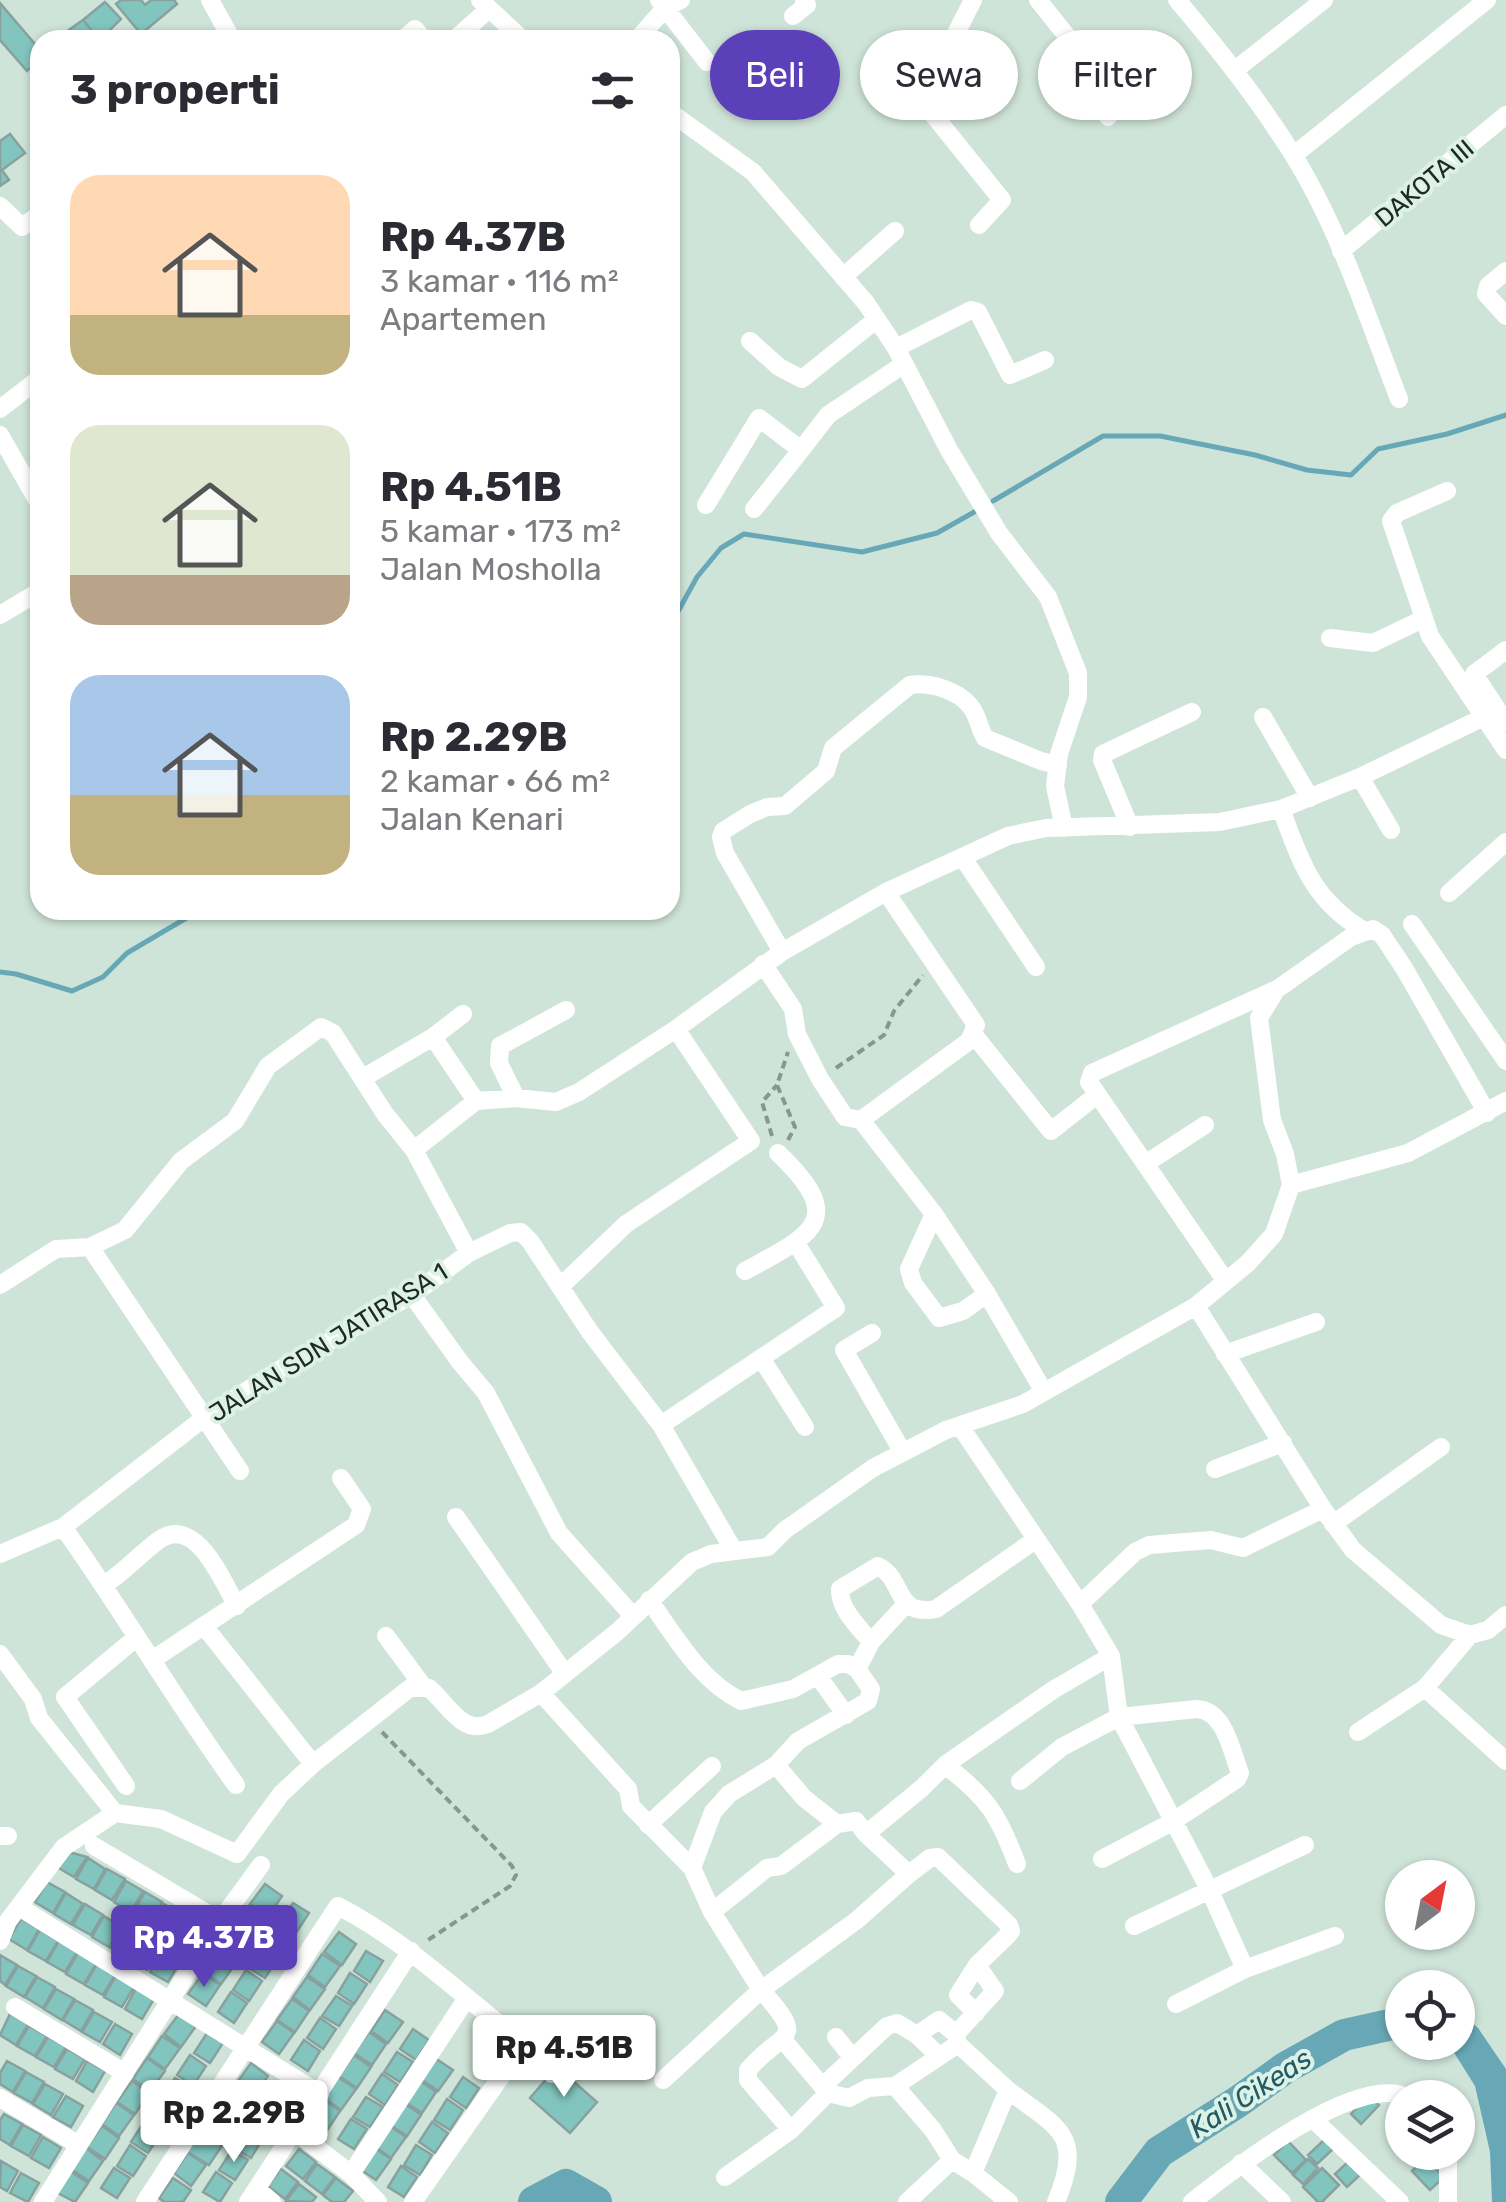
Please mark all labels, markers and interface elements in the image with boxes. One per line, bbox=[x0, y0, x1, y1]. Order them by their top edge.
chip: Beli bbox=[710, 30, 840, 120]
chip: Sewa bbox=[860, 30, 1018, 120]
chip: Filter bbox=[1038, 30, 1192, 120]
icon: filters bbox=[585, 63, 640, 118]
text: 3 properti bbox=[70, 65, 280, 115]
street label: DAKOTA III bbox=[1369, 134, 1479, 233]
text: Rp 4.37B bbox=[380, 212, 566, 262]
icon: home bbox=[150, 215, 270, 335]
text: 3 kamar · 116 m² bbox=[380, 262, 619, 300]
text: Apartemen bbox=[380, 300, 547, 338]
text: Rp 4.51B bbox=[380, 462, 562, 512]
icon: home bbox=[150, 465, 270, 585]
text: 5 kamar · 173 m² bbox=[380, 512, 621, 550]
text: Jalan Mosholla bbox=[380, 550, 602, 588]
text: Rp 2.29B bbox=[380, 712, 568, 762]
icon: home bbox=[150, 715, 270, 835]
text: 2 kamar · 66 m² bbox=[380, 762, 610, 800]
text: Jalan Kenari bbox=[380, 800, 564, 838]
street label: JALAN SDN JATIRASA 1 bbox=[204, 1257, 453, 1428]
north arrow bbox=[1385, 1860, 1475, 1950]
map controls bbox=[1385, 1860, 1475, 2170]
pin: Rp 4.37B bbox=[101, 1905, 307, 1990]
text: Rp 4.37B bbox=[133, 1918, 275, 1956]
button: locate bbox=[1385, 1970, 1475, 2060]
pin: Rp 4.51B bbox=[461, 2015, 667, 2100]
text: Rp 4.51B bbox=[495, 2028, 633, 2066]
water label: Kali Cikeas bbox=[1183, 2042, 1318, 2145]
pin: Rp 2.29B bbox=[131, 2080, 337, 2165]
button: layers bbox=[1385, 2080, 1475, 2170]
text: Rp 2.29B bbox=[163, 2093, 305, 2131]

